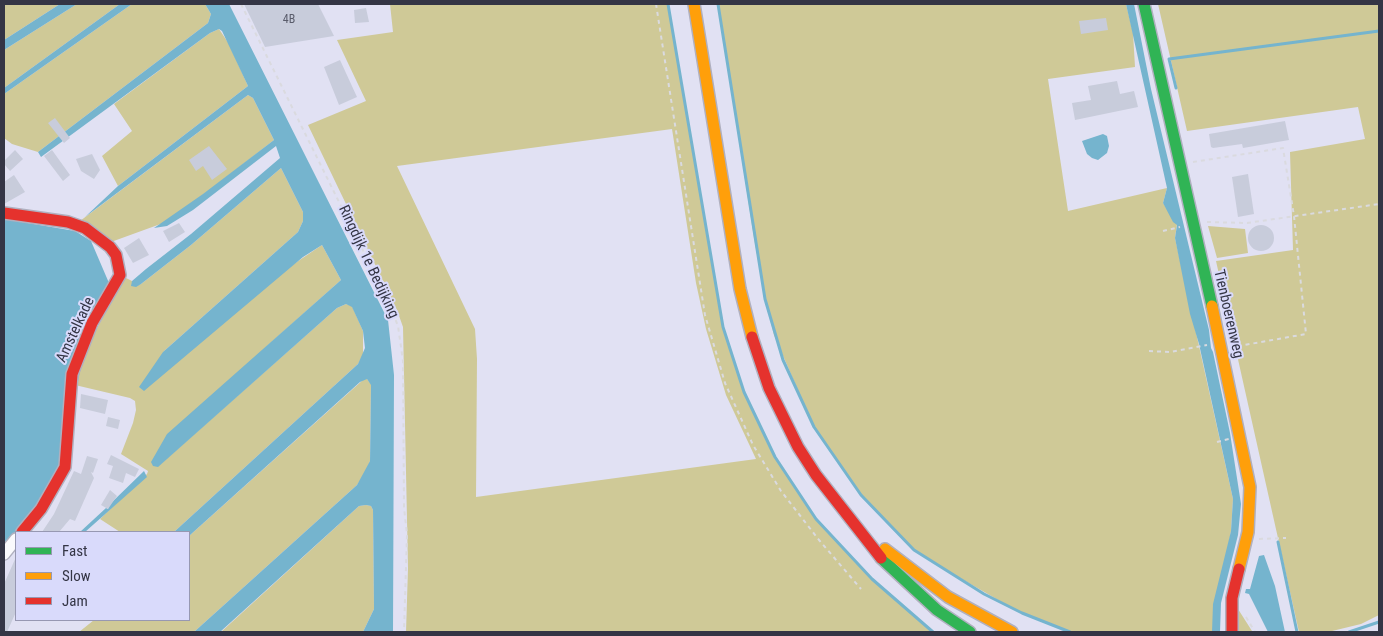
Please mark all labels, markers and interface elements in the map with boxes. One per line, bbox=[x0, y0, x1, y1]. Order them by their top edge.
house number: 4B bbox=[283, 13, 295, 27]
street label: Ringdijk 1e Bedijking bbox=[334, 203, 402, 321]
street label: Tienboerenweg bbox=[1209, 268, 1247, 360]
street label: Amstelkade bbox=[53, 294, 99, 366]
legend bbox=[15, 531, 190, 621]
text: Fast bbox=[62, 542, 87, 560]
text: Slow bbox=[62, 567, 91, 585]
text: Jam bbox=[62, 592, 88, 610]

